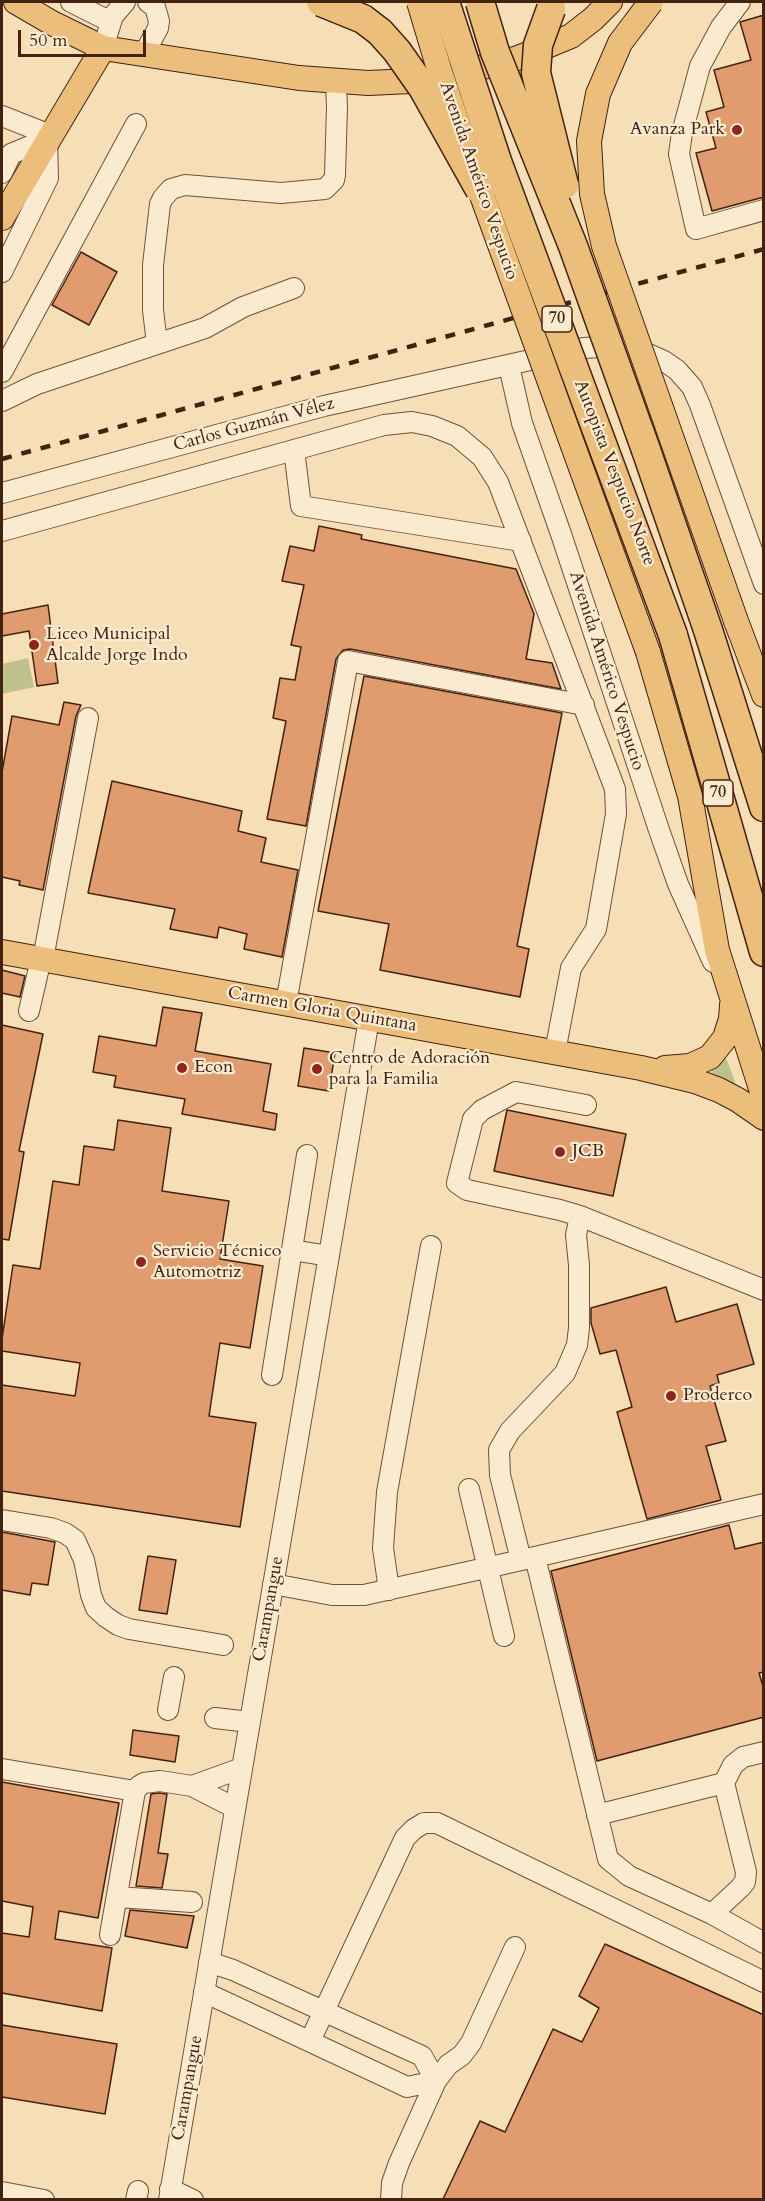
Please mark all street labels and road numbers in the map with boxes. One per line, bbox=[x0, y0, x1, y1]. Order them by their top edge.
street label: Avenida Américo Vespucio bbox=[434, 79, 522, 283]
road number: 70 bbox=[542, 306, 572, 332]
street label: Autopista Vespucio Norte bbox=[569, 377, 659, 569]
street label: Carlos Guzmán Vélez bbox=[171, 393, 337, 457]
street label: Avenida Américo Vespucio bbox=[564, 569, 648, 773]
road number: 70 bbox=[703, 780, 733, 806]
street label: Carmen Gloria Quintana bbox=[226, 983, 418, 1037]
street label: Carampangue bbox=[249, 1555, 289, 1663]
street label: Carampangue bbox=[168, 2034, 208, 2142]

